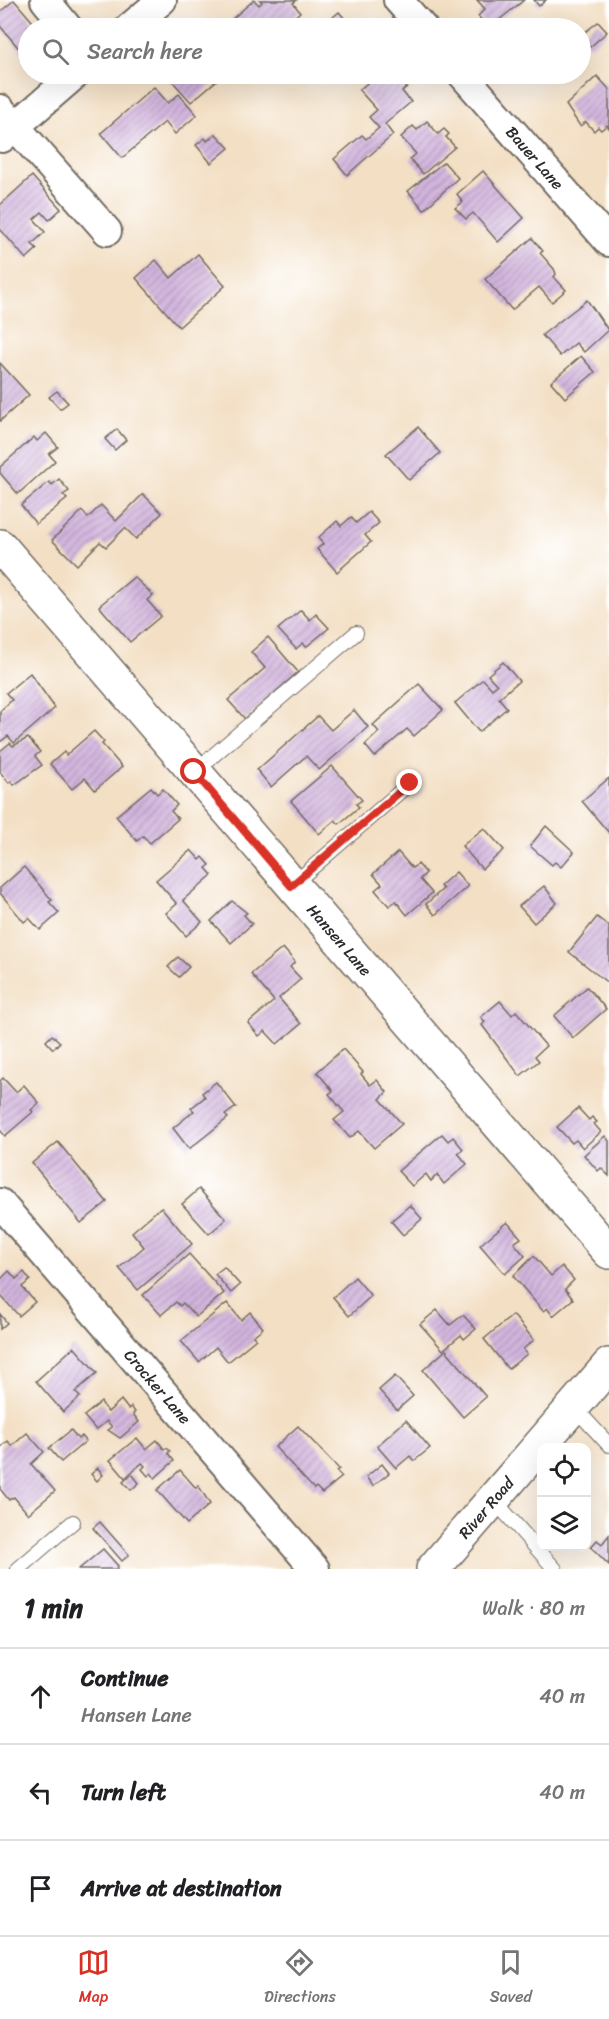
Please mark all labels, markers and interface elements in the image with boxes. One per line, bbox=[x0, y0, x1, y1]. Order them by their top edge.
search box bbox=[18, 18, 591, 84]
text: Search here bbox=[87, 32, 203, 71]
icon: search bbox=[39, 35, 72, 68]
street label: Bauer Lane bbox=[499, 119, 572, 196]
route start bbox=[180, 758, 206, 784]
route end bbox=[396, 769, 422, 795]
street label: Hansen Lane bbox=[300, 897, 380, 983]
street label: Crocker Lane bbox=[117, 1342, 199, 1431]
map controls bbox=[537, 1443, 591, 1551]
button: locate bbox=[537, 1443, 591, 1497]
street label: River Road bbox=[451, 1469, 522, 1545]
button: layers bbox=[537, 1497, 591, 1551]
text: 1 min bbox=[24, 1585, 83, 1631]
text: Walk · 80 m bbox=[482, 1591, 585, 1626]
text: Continue bbox=[81, 1659, 169, 1698]
text: 40 m bbox=[539, 1679, 585, 1714]
icon: ahead bbox=[24, 1680, 57, 1713]
text: Hansen Lane bbox=[81, 1698, 192, 1733]
text: Turn left bbox=[81, 1773, 166, 1812]
text: 40 m bbox=[539, 1775, 585, 1810]
icon: left bbox=[24, 1776, 57, 1809]
text: Arrive at destination bbox=[81, 1869, 282, 1908]
icon: arrive bbox=[24, 1872, 57, 1905]
tab: Map bbox=[77, 1946, 110, 2011]
tab: Directions bbox=[264, 1946, 336, 2011]
tab: Saved bbox=[490, 1946, 532, 2011]

